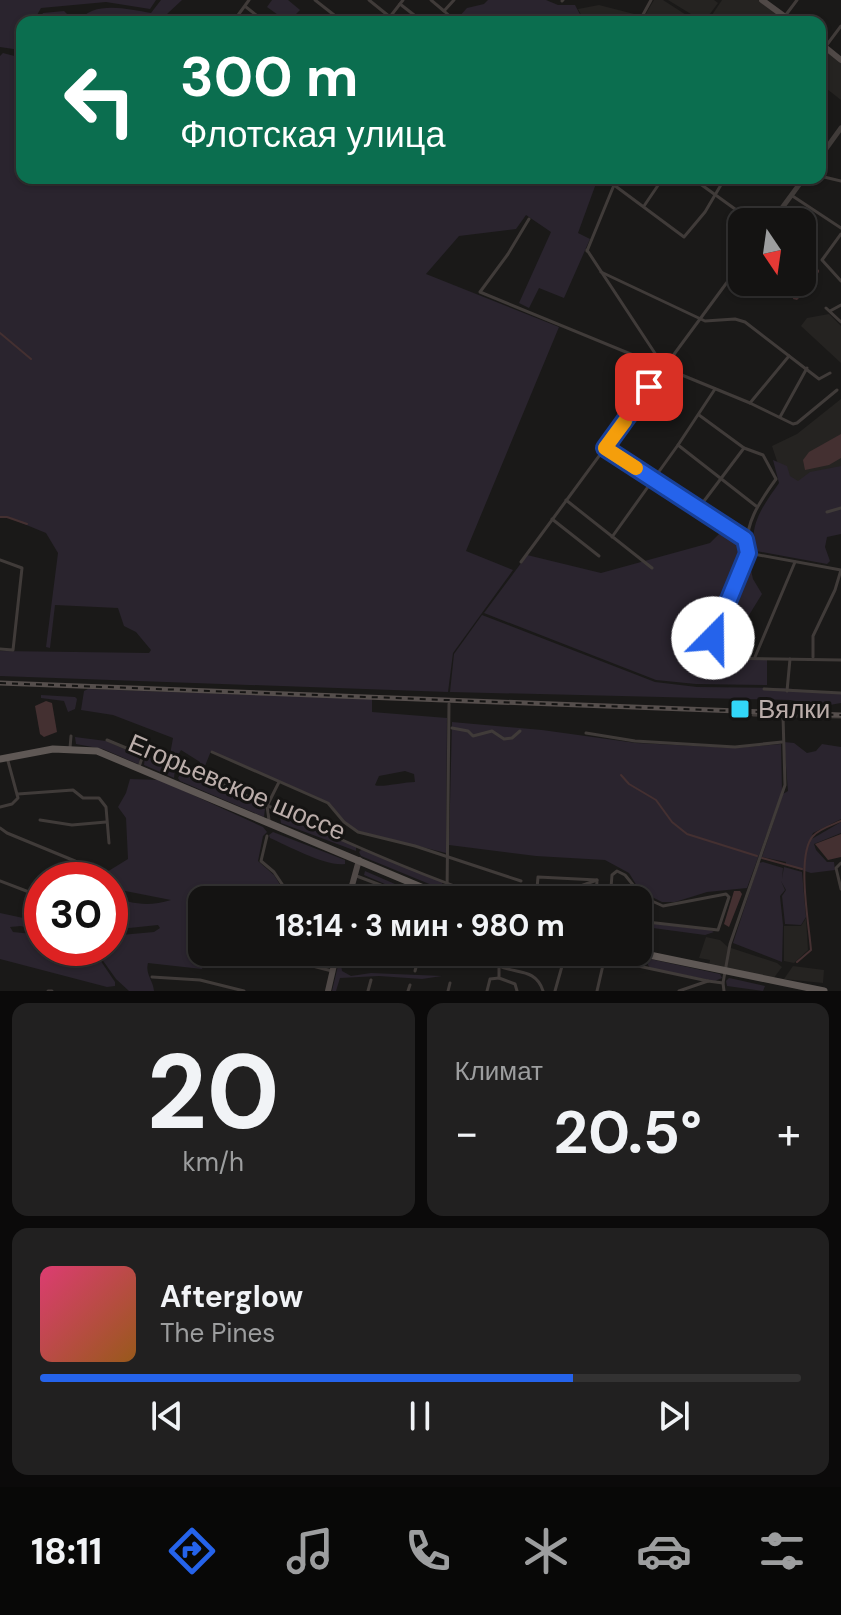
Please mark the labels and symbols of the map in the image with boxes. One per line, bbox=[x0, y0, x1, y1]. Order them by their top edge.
north arrow bbox=[728, 208, 816, 296]
pin bbox=[615, 353, 683, 421]
position arrow bbox=[671, 596, 755, 680]
place label: Вялки bbox=[758, 692, 830, 726]
marker: Вялки bbox=[729, 698, 751, 720]
street label: Егорьевское шоссе bbox=[123, 726, 351, 848]
speed limit sign: 30 bbox=[24, 862, 128, 966]

